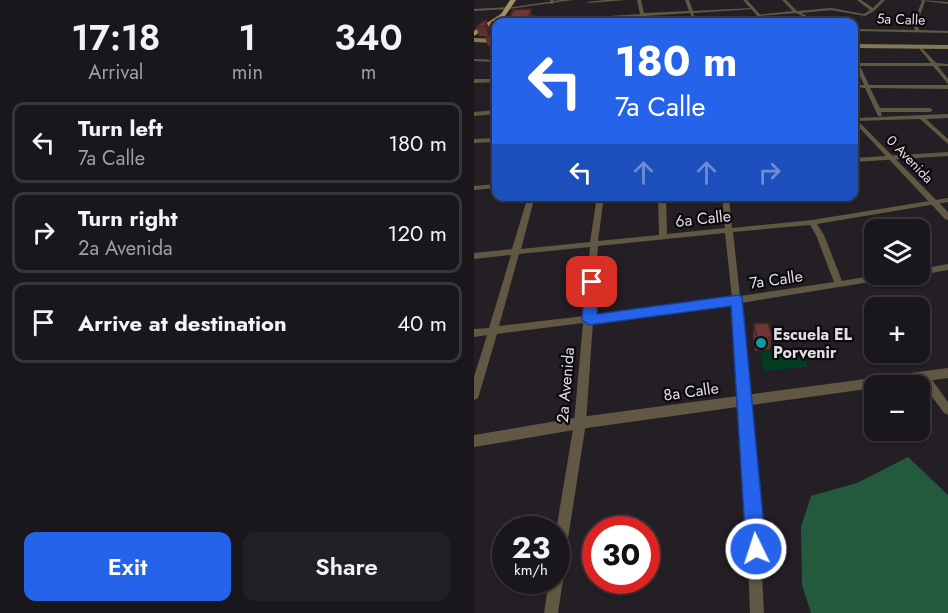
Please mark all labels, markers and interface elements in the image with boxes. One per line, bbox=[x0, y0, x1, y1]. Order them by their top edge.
street label: 5a Calle bbox=[876, 8, 926, 30]
text: 17:18 bbox=[71, 11, 160, 63]
text: 1 bbox=[239, 11, 256, 63]
text: 340 bbox=[334, 11, 403, 63]
text: 180 m bbox=[615, 31, 738, 92]
icon: left bbox=[516, 42, 594, 120]
text: Arrival bbox=[88, 58, 143, 87]
text: min bbox=[232, 58, 263, 87]
text: m bbox=[361, 58, 376, 87]
text: 7a Calle bbox=[615, 87, 705, 126]
text: Turn left bbox=[78, 112, 163, 144]
icon: left bbox=[27, 126, 60, 159]
text: 180 m bbox=[388, 127, 447, 159]
street label: 0 Avenida bbox=[882, 130, 938, 188]
text: 7a Calle bbox=[78, 144, 145, 173]
icon: left bbox=[564, 156, 597, 189]
icon: ahead bbox=[627, 156, 660, 189]
icon: ahead bbox=[690, 156, 723, 189]
icon: right bbox=[753, 156, 786, 189]
text: Turn right bbox=[78, 202, 178, 234]
street label: 6a Calle bbox=[674, 204, 732, 233]
icon: right bbox=[27, 216, 60, 249]
text: 120 m bbox=[388, 217, 447, 249]
map controls bbox=[864, 219, 930, 441]
button: layers bbox=[864, 219, 930, 285]
text: 2a Avenida bbox=[78, 234, 173, 263]
pin bbox=[566, 256, 617, 307]
street label: 7a Calle bbox=[748, 264, 804, 295]
icon: arrive bbox=[575, 265, 608, 298]
button: + bbox=[864, 297, 930, 363]
icon: arrive bbox=[27, 306, 60, 339]
text: Arrive at destination bbox=[78, 307, 287, 339]
text: 40 m bbox=[397, 307, 447, 339]
place label: Escuela EL Porvenir bbox=[773, 323, 853, 364]
marker: Escuela EL Porvenir bbox=[754, 336, 768, 350]
street label: 2a Avenida bbox=[551, 346, 580, 424]
button: − bbox=[864, 375, 930, 441]
street label: 8a Calle bbox=[662, 376, 720, 407]
speed limit sign: 30 bbox=[582, 516, 660, 594]
position arrow bbox=[724, 517, 788, 581]
text: 23 bbox=[512, 526, 550, 569]
button: Exit bbox=[24, 532, 231, 601]
button: Share bbox=[243, 532, 450, 601]
text: km/h bbox=[514, 559, 548, 581]

